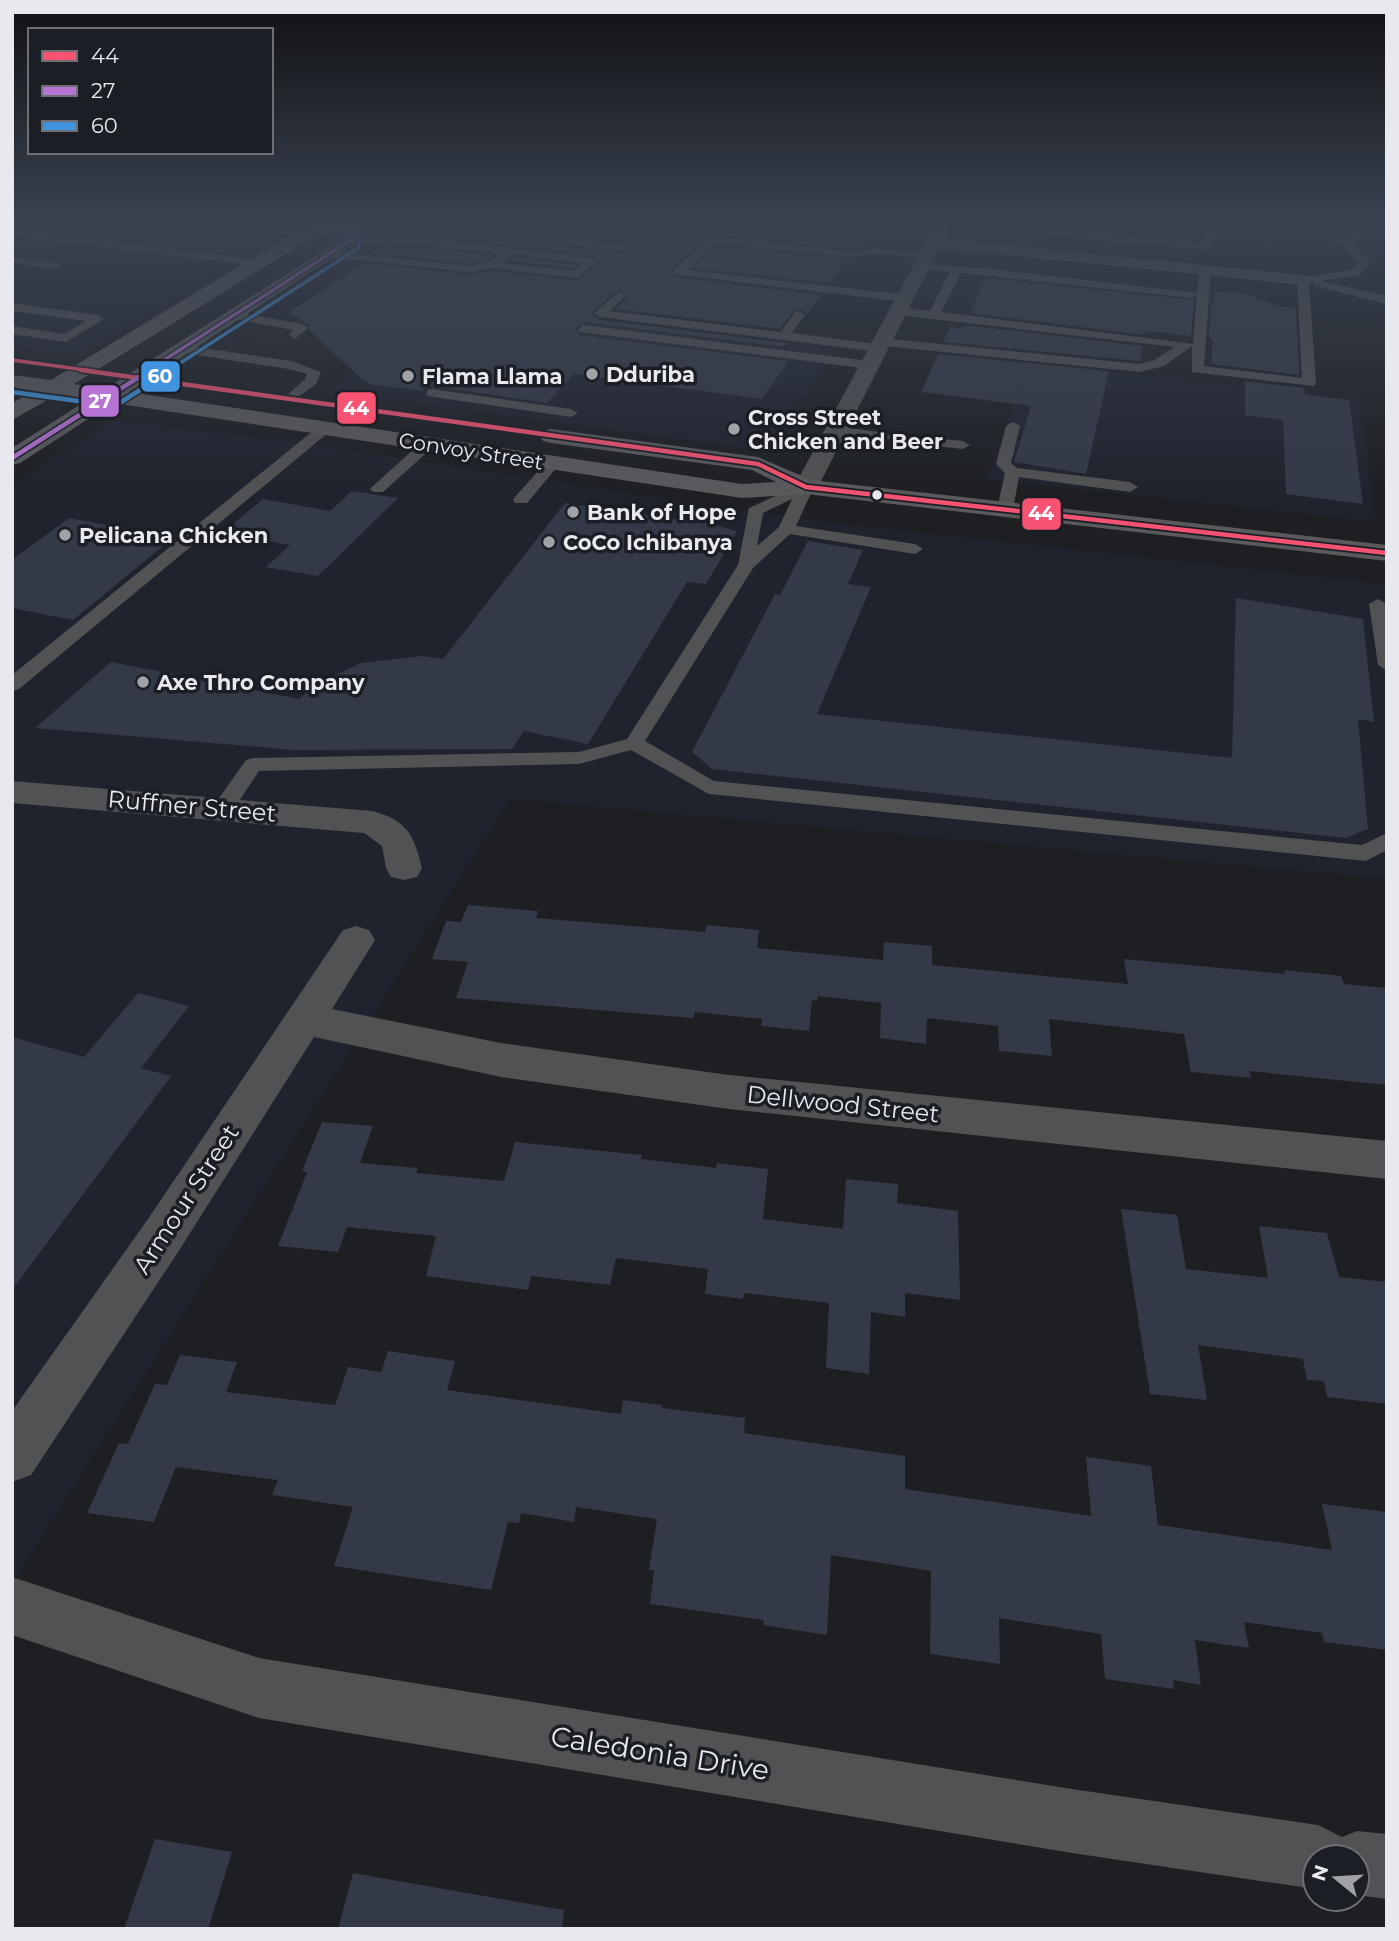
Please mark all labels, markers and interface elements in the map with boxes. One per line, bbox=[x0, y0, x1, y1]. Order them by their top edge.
legend bbox=[28, 28, 273, 154]
text: 44 bbox=[91, 43, 119, 68]
text: 27 bbox=[91, 78, 115, 103]
text: 60 bbox=[91, 113, 118, 138]
line badge: 60 bbox=[140, 360, 181, 393]
place label: Dduriba bbox=[606, 362, 695, 387]
place label: Flama Llama bbox=[422, 364, 563, 389]
text: 60 bbox=[147, 365, 173, 388]
marker: Dduriba bbox=[584, 366, 600, 382]
marker: Flama Llama bbox=[400, 368, 416, 384]
line badge: 27 bbox=[80, 384, 120, 418]
text: 27 bbox=[89, 390, 112, 413]
line badge: 44 bbox=[336, 391, 377, 425]
text: 44 bbox=[343, 397, 369, 420]
place label: Cross Street Chicken and Beer bbox=[748, 405, 943, 454]
marker: Cross Street Chicken and Beer bbox=[726, 421, 742, 437]
street label: Convoy Street bbox=[397, 427, 545, 475]
unlabelled marker bbox=[870, 488, 884, 502]
line badge: 44 bbox=[1021, 497, 1062, 531]
place label: Bank of Hope bbox=[587, 500, 737, 525]
text: 44 bbox=[1028, 502, 1054, 525]
marker: Bank of Hope bbox=[565, 504, 581, 520]
place label: Pelicana Chicken bbox=[79, 523, 268, 548]
marker: Pelicana Chicken bbox=[57, 527, 73, 543]
place label: CoCo Ichibanya bbox=[563, 530, 733, 555]
marker: CoCo Ichibanya bbox=[541, 534, 557, 550]
place label: Axe Thro Company bbox=[156, 670, 365, 695]
marker: Axe Thro Company bbox=[135, 674, 151, 690]
street label: Ruffner Street bbox=[107, 784, 278, 828]
street label: Dellwood Street bbox=[745, 1079, 941, 1129]
street label: Armour Street bbox=[127, 1119, 245, 1279]
street label: Caledonia Drive bbox=[548, 1719, 772, 1787]
north arrow bbox=[1301, 1843, 1371, 1913]
text: N bbox=[1307, 1862, 1334, 1884]

